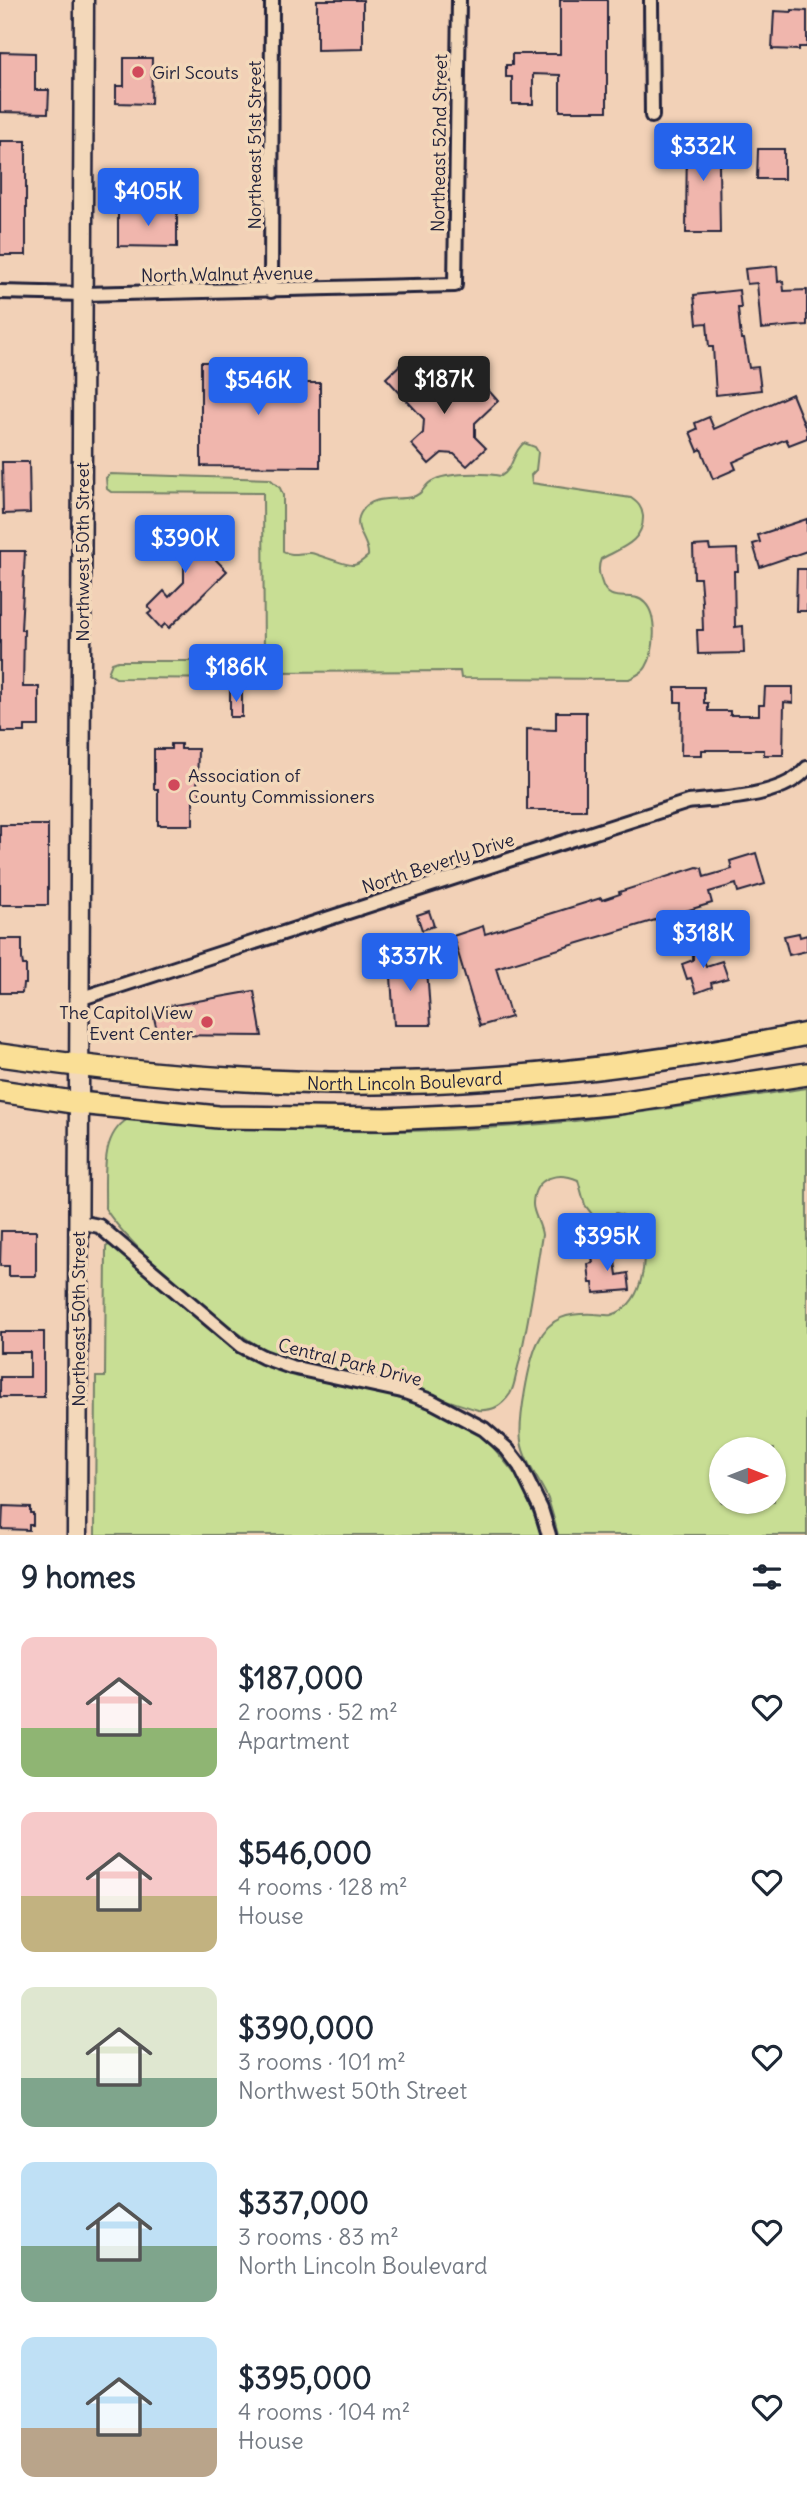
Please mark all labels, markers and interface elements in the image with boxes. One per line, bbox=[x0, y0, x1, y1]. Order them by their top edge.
street label: Northeast 52nd Street bbox=[426, 54, 452, 232]
place label: Girl Scouts bbox=[152, 61, 239, 84]
street label: Northeast 51st Street bbox=[243, 61, 266, 229]
marker: Girl Scouts bbox=[130, 64, 146, 80]
pin: $332K bbox=[654, 124, 752, 183]
text: $332K bbox=[670, 131, 736, 160]
pin: $405K bbox=[99, 168, 197, 228]
text: $405K bbox=[114, 176, 182, 205]
street label: North Walnut Avenue bbox=[141, 261, 313, 287]
pin: $187K bbox=[395, 356, 493, 416]
pin: $546K bbox=[209, 358, 307, 417]
text: $187K bbox=[414, 364, 474, 393]
text: $546K bbox=[225, 365, 291, 394]
street label: Northwest 50th Street bbox=[71, 462, 94, 642]
pin: $390K bbox=[136, 516, 234, 575]
text: $390K bbox=[151, 523, 219, 552]
pin: $186K bbox=[187, 644, 285, 704]
text: $186K bbox=[205, 652, 267, 681]
place label: Association of County Commissioners bbox=[188, 764, 375, 808]
marker: Association of County Commissioners bbox=[166, 777, 182, 793]
street label: North Beverly Drive bbox=[359, 828, 517, 898]
pin: $318K bbox=[654, 911, 752, 970]
text: $318K bbox=[672, 918, 734, 947]
pin: $337K bbox=[361, 934, 459, 993]
text: $337K bbox=[378, 941, 442, 970]
place label: The Capitol View Event Center bbox=[59, 1001, 194, 1045]
marker: The Capitol View Event Center bbox=[199, 1014, 215, 1030]
street label: North Lincoln Boulevard bbox=[307, 1066, 503, 1095]
pin: $395K bbox=[558, 1214, 656, 1273]
text: $395K bbox=[574, 1221, 640, 1250]
street label: Northeast 50th Street bbox=[67, 1231, 90, 1407]
street label: Central Park Drive bbox=[276, 1333, 424, 1391]
north arrow bbox=[709, 1437, 786, 1514]
map controls bbox=[709, 1437, 786, 1514]
text: 9 homes bbox=[21, 1558, 136, 1596]
icon: filters bbox=[748, 1558, 786, 1596]
text: $187,000 bbox=[238, 1659, 364, 1697]
icon: home bbox=[77, 1665, 161, 1749]
icon: heart bbox=[748, 1688, 786, 1726]
text: 2 rooms · 52 m² bbox=[238, 1697, 398, 1726]
text: Apartment bbox=[238, 1726, 350, 1755]
text: $546,000 bbox=[238, 1834, 372, 1872]
icon: home bbox=[77, 1840, 161, 1924]
icon: heart bbox=[748, 1863, 786, 1901]
text: 4 rooms · 128 m² bbox=[238, 1872, 408, 1901]
text: House bbox=[238, 1901, 304, 1930]
text: $390,000 bbox=[238, 2009, 374, 2047]
icon: home bbox=[77, 2015, 161, 2099]
icon: heart bbox=[748, 2038, 786, 2076]
text: 3 rooms · 101 m² bbox=[238, 2047, 406, 2076]
text: Northwest 50th Street bbox=[238, 2076, 467, 2105]
text: $337,000 bbox=[238, 2184, 369, 2222]
icon: home bbox=[77, 2190, 161, 2274]
icon: heart bbox=[748, 2213, 786, 2251]
text: 3 rooms · 83 m² bbox=[238, 2222, 399, 2251]
text: North Lincoln Boulevard bbox=[238, 2251, 488, 2280]
text: $395,000 bbox=[238, 2359, 372, 2397]
icon: home bbox=[77, 2365, 161, 2449]
icon: heart bbox=[748, 2388, 786, 2426]
text: 4 rooms · 104 m² bbox=[238, 2397, 410, 2426]
text: House bbox=[238, 2426, 304, 2455]

